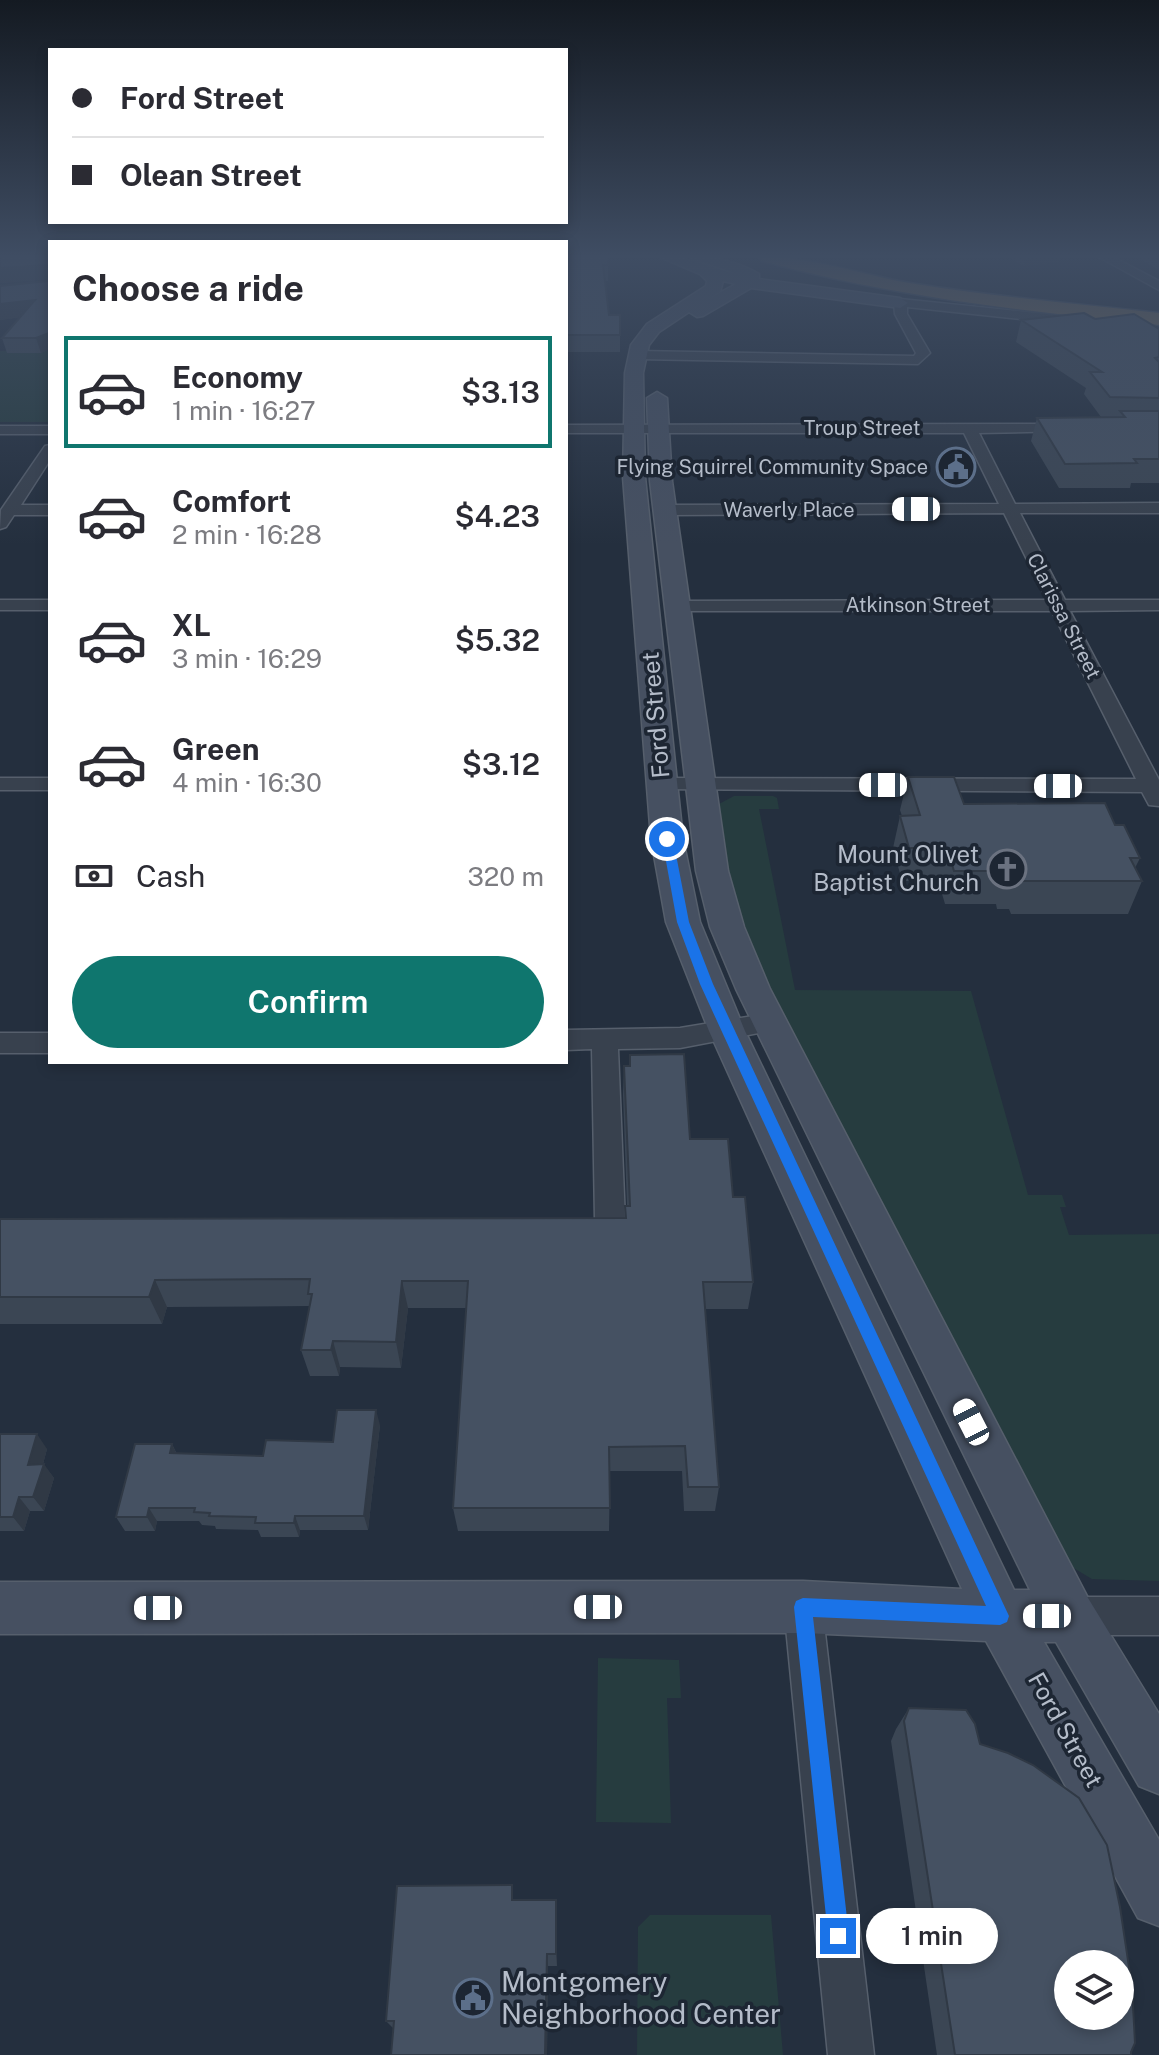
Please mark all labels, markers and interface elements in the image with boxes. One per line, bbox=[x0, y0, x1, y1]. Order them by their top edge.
text: Ford Street bbox=[120, 80, 284, 116]
text: Olean Street bbox=[120, 157, 302, 193]
text: Choose a ride bbox=[72, 267, 304, 309]
icon: car bbox=[76, 356, 148, 428]
text: Economy bbox=[172, 359, 303, 395]
text: $3.13 bbox=[461, 374, 540, 410]
text: 1 min · 16:27 bbox=[172, 395, 316, 426]
street label: Troup Street bbox=[804, 416, 920, 440]
public building icon: Flying Squirrel Community Space bbox=[935, 446, 977, 488]
place label: Flying Squirrel Community Space bbox=[616, 455, 928, 479]
icon: car bbox=[76, 480, 148, 552]
text: Comfort bbox=[172, 483, 291, 519]
car bbox=[892, 497, 940, 521]
text: $4.23 bbox=[454, 498, 540, 534]
street label: Waverly Place bbox=[724, 498, 855, 522]
text: 2 min · 16:28 bbox=[172, 519, 322, 550]
street label: Clarissa Street bbox=[1022, 549, 1106, 683]
street label: Atkinson Street bbox=[846, 593, 990, 617]
icon: car bbox=[76, 604, 148, 676]
text: XL bbox=[172, 607, 211, 643]
text: $5.32 bbox=[455, 622, 540, 658]
text: 3 min · 16:29 bbox=[172, 643, 322, 674]
street label: Ford Street bbox=[636, 651, 674, 780]
icon: car bbox=[76, 728, 148, 800]
text: Green bbox=[172, 731, 259, 767]
text: $3.12 bbox=[462, 746, 540, 782]
text: 4 min · 16:30 bbox=[172, 767, 322, 798]
car bbox=[859, 773, 907, 797]
car bbox=[1034, 774, 1082, 798]
route start bbox=[649, 821, 685, 857]
place label: Mount Olivet Baptist Church bbox=[813, 840, 979, 896]
church icon: Mount Olivet Baptist Church bbox=[986, 848, 1028, 890]
icon: cash bbox=[72, 854, 116, 898]
text: Cash bbox=[136, 858, 205, 894]
text: 320 m bbox=[467, 861, 544, 892]
button: Confirm bbox=[72, 956, 544, 1048]
car bbox=[949, 1395, 993, 1449]
car bbox=[574, 1595, 622, 1619]
car bbox=[134, 1596, 182, 1620]
car bbox=[1023, 1604, 1071, 1628]
street label: Ford Street bbox=[1023, 1667, 1109, 1792]
callout: 1 min bbox=[866, 1908, 998, 1964]
route end bbox=[820, 1918, 856, 1954]
text: 1 min bbox=[901, 1920, 963, 1951]
map controls bbox=[1054, 1950, 1134, 2030]
button: layers bbox=[1054, 1950, 1134, 2030]
place label: Montgomery Neighborhood Center bbox=[501, 1965, 781, 2030]
public building icon: Montgomery Neighborhood Center bbox=[452, 1977, 494, 2019]

